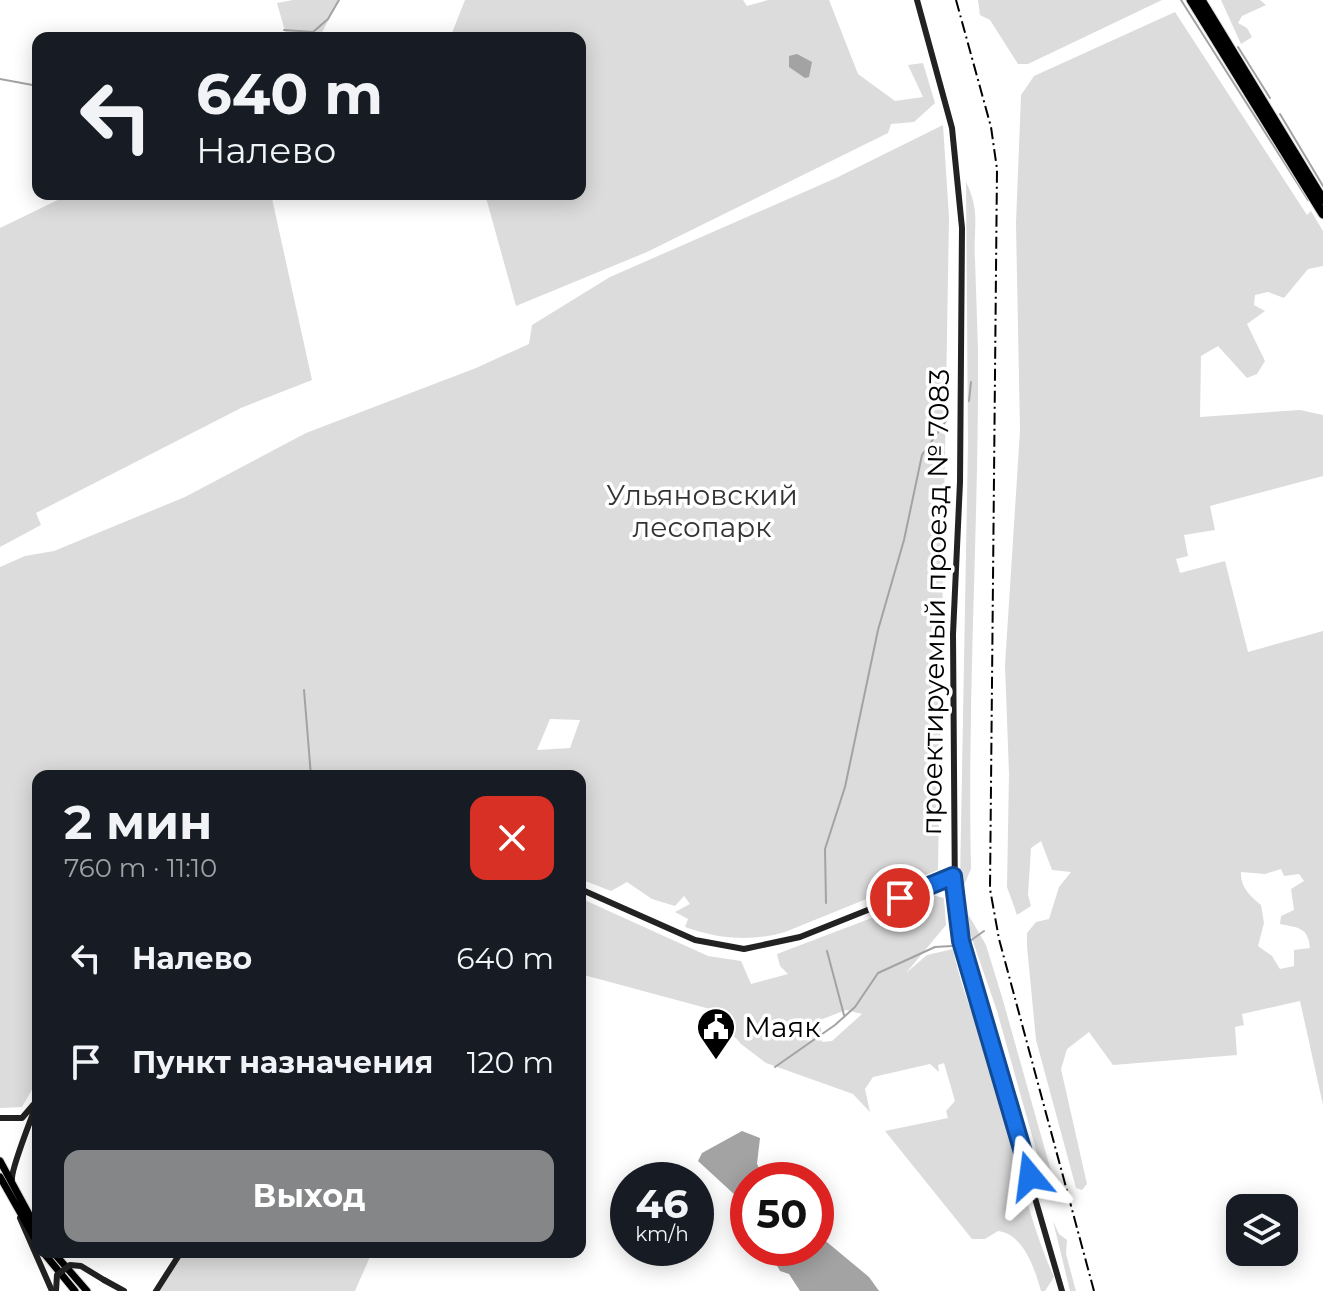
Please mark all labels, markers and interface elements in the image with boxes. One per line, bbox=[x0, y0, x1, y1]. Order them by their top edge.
text: 640 m bbox=[196, 60, 383, 128]
icon: left bbox=[64, 64, 168, 168]
text: Налево bbox=[196, 128, 336, 172]
street label: проектируемый проезд № 7083 bbox=[914, 369, 956, 835]
park label: Ульяновский лесопарк bbox=[606, 478, 798, 544]
text: 2 мин bbox=[64, 793, 212, 851]
button: close bbox=[470, 796, 554, 880]
text: 760 m · 11:10 bbox=[64, 852, 217, 884]
pin bbox=[866, 864, 934, 932]
icon: arrive bbox=[878, 876, 922, 920]
icon: left bbox=[64, 936, 108, 980]
text: Налево bbox=[132, 940, 252, 977]
text: 640 m bbox=[456, 940, 554, 977]
public building icon: Маяк bbox=[695, 1006, 737, 1061]
place label: Маяк bbox=[744, 1010, 821, 1044]
icon: arrive bbox=[64, 1040, 108, 1084]
text: Пункт назначения bbox=[132, 1044, 433, 1081]
text: 120 m bbox=[467, 1044, 554, 1081]
position arrow bbox=[988, 1134, 1072, 1218]
button: Выход bbox=[64, 1150, 554, 1242]
speed limit sign: 50 bbox=[730, 1162, 834, 1266]
text: 46 bbox=[635, 1179, 689, 1228]
map controls bbox=[1226, 1194, 1298, 1266]
button: layers bbox=[1226, 1194, 1298, 1266]
text: km/h bbox=[635, 1222, 689, 1246]

